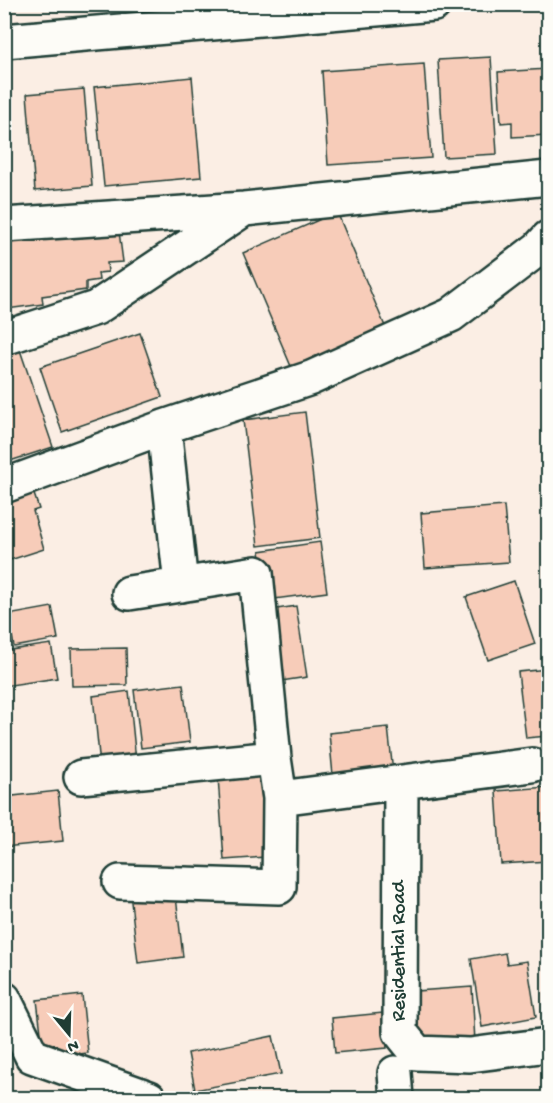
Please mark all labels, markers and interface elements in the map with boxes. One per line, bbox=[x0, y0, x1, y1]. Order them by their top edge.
street label: Residential Road bbox=[389, 878, 412, 1021]
north arrow bbox=[39, 1004, 99, 1064]
text: N bbox=[64, 1034, 81, 1056]

